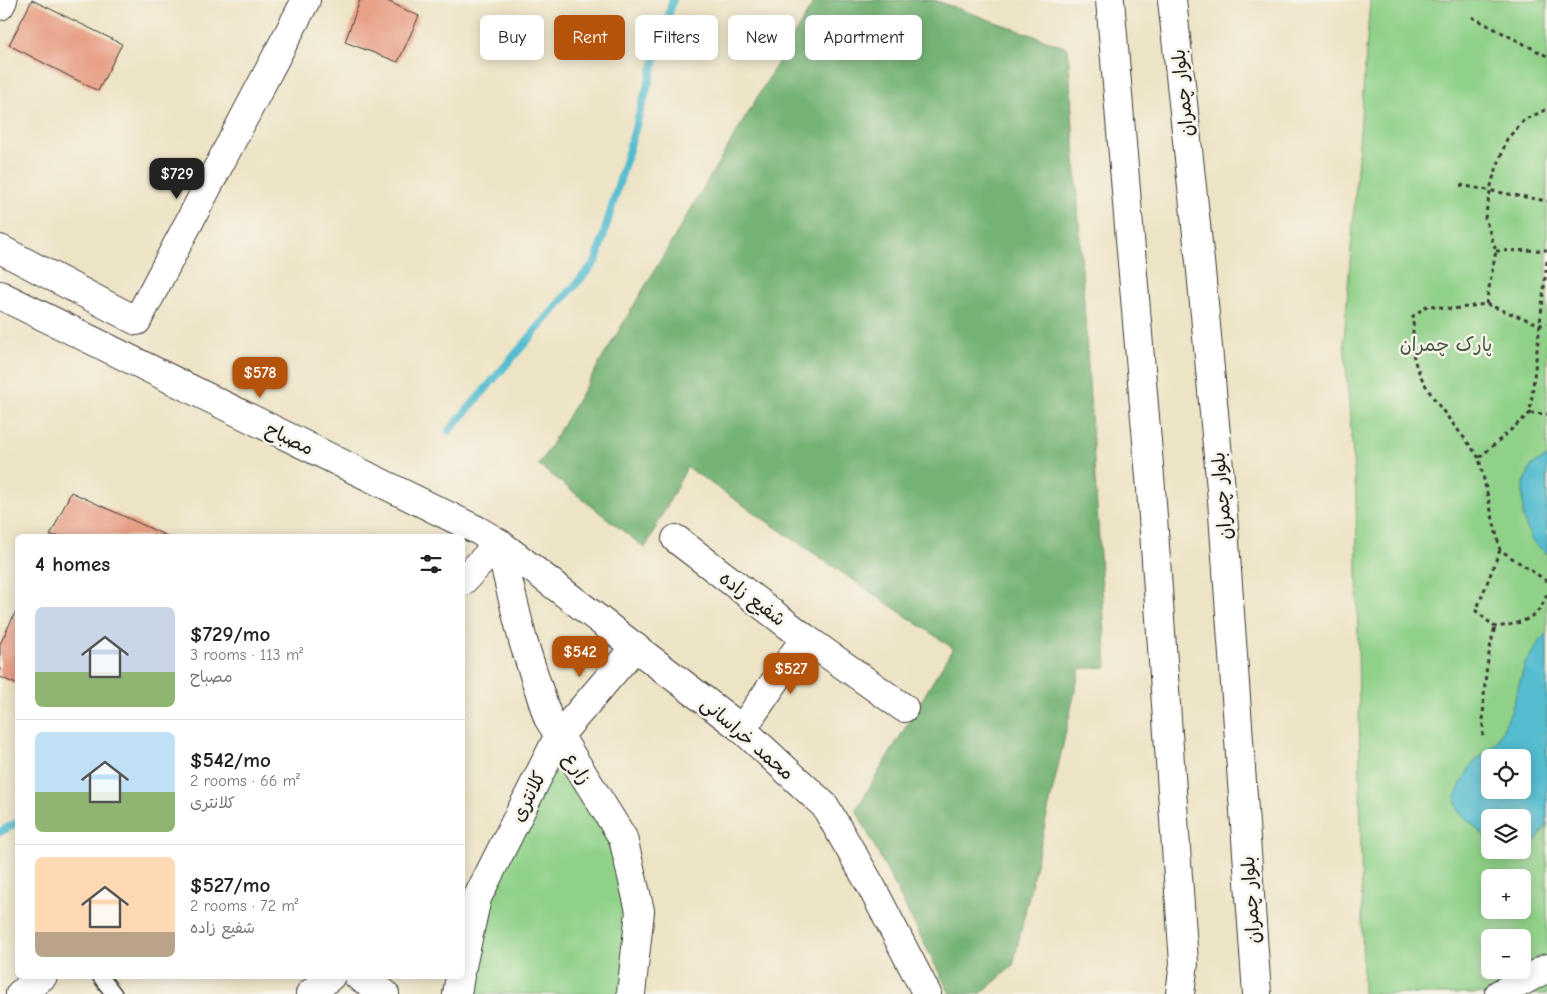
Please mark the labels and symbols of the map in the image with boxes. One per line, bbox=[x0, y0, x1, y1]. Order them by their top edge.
street label: بلوار چمران bbox=[1167, 48, 1200, 138]
pin: $729 bbox=[147, 158, 207, 200]
park label: پارک چمران bbox=[1400, 334, 1492, 357]
pin: $578 bbox=[230, 356, 290, 399]
street label: مصباح bbox=[262, 418, 317, 461]
street label: بلوار چمران bbox=[1207, 451, 1238, 541]
street label: شفیع زاده bbox=[714, 567, 790, 632]
pin: $542 bbox=[550, 636, 610, 678]
pin: $527 bbox=[761, 652, 821, 695]
street label: محمد خراسانی bbox=[696, 693, 798, 786]
street label: زارع bbox=[557, 749, 595, 790]
street label: کلانتری bbox=[507, 768, 551, 825]
street label: بلوار چمران bbox=[1237, 855, 1266, 945]

